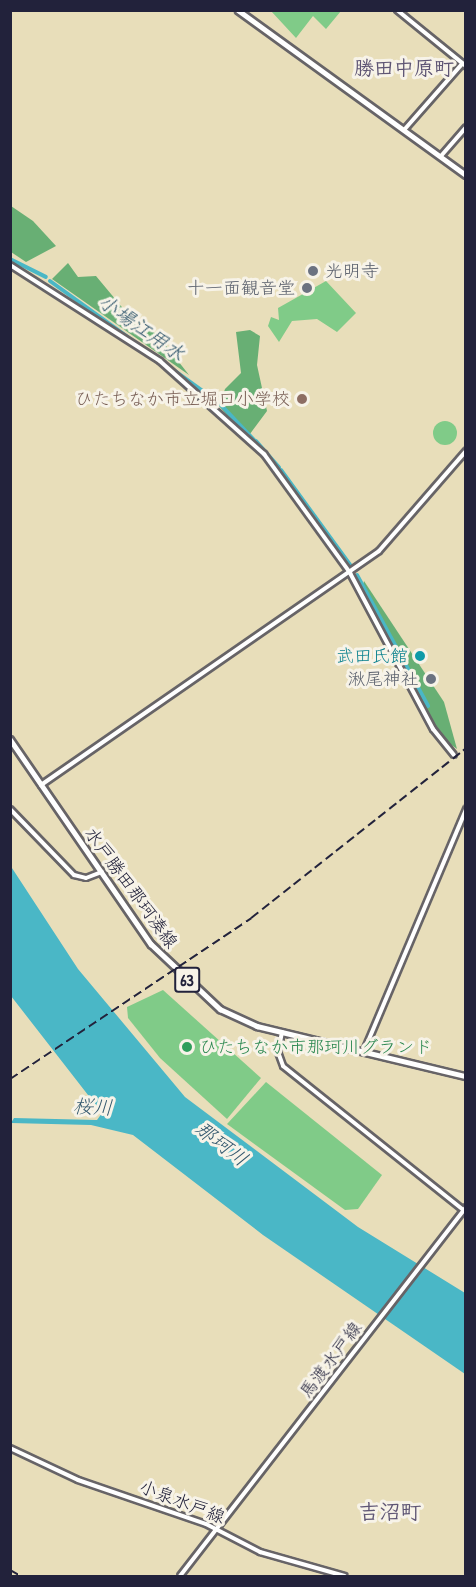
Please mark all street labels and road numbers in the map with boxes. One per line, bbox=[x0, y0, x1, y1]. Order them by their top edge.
street label: 水戸勝田那珂湊線 bbox=[80, 823, 182, 953]
road number: 63 bbox=[174, 967, 201, 993]
street label: 馬渡水戸線 bbox=[295, 1318, 367, 1402]
street label: 小泉水戸線 bbox=[136, 1476, 228, 1528]

